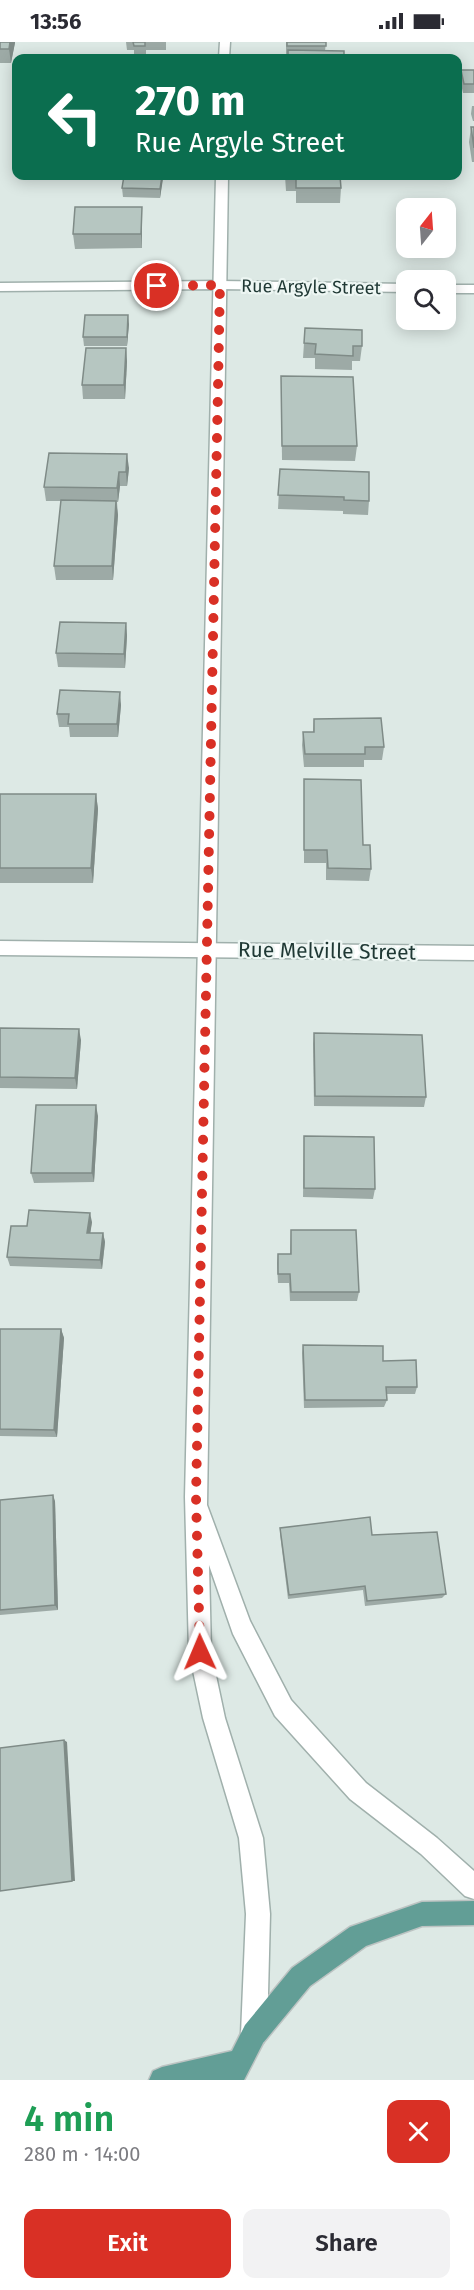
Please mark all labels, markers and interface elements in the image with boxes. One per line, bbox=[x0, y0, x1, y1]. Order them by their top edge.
text: 13:56 bbox=[30, 8, 81, 35]
text: 270 m bbox=[135, 76, 246, 126]
icon: left bbox=[36, 78, 114, 156]
text: Rue Argyle Street bbox=[135, 127, 345, 159]
north arrow bbox=[396, 198, 456, 258]
map controls bbox=[396, 198, 456, 330]
pin bbox=[131, 260, 182, 311]
icon: arrive bbox=[140, 269, 173, 302]
button: search bbox=[396, 270, 456, 330]
street label: Rue Argyle Street bbox=[241, 275, 382, 299]
street label: Rue Melville Street bbox=[238, 936, 417, 966]
position arrow bbox=[168, 1620, 232, 1684]
text: 4 min bbox=[24, 2097, 114, 2141]
button: close bbox=[387, 2100, 450, 2163]
text: 280 m · 14:00 bbox=[24, 2142, 140, 2166]
button: Exit bbox=[24, 2209, 231, 2278]
button: Share bbox=[243, 2209, 450, 2278]

